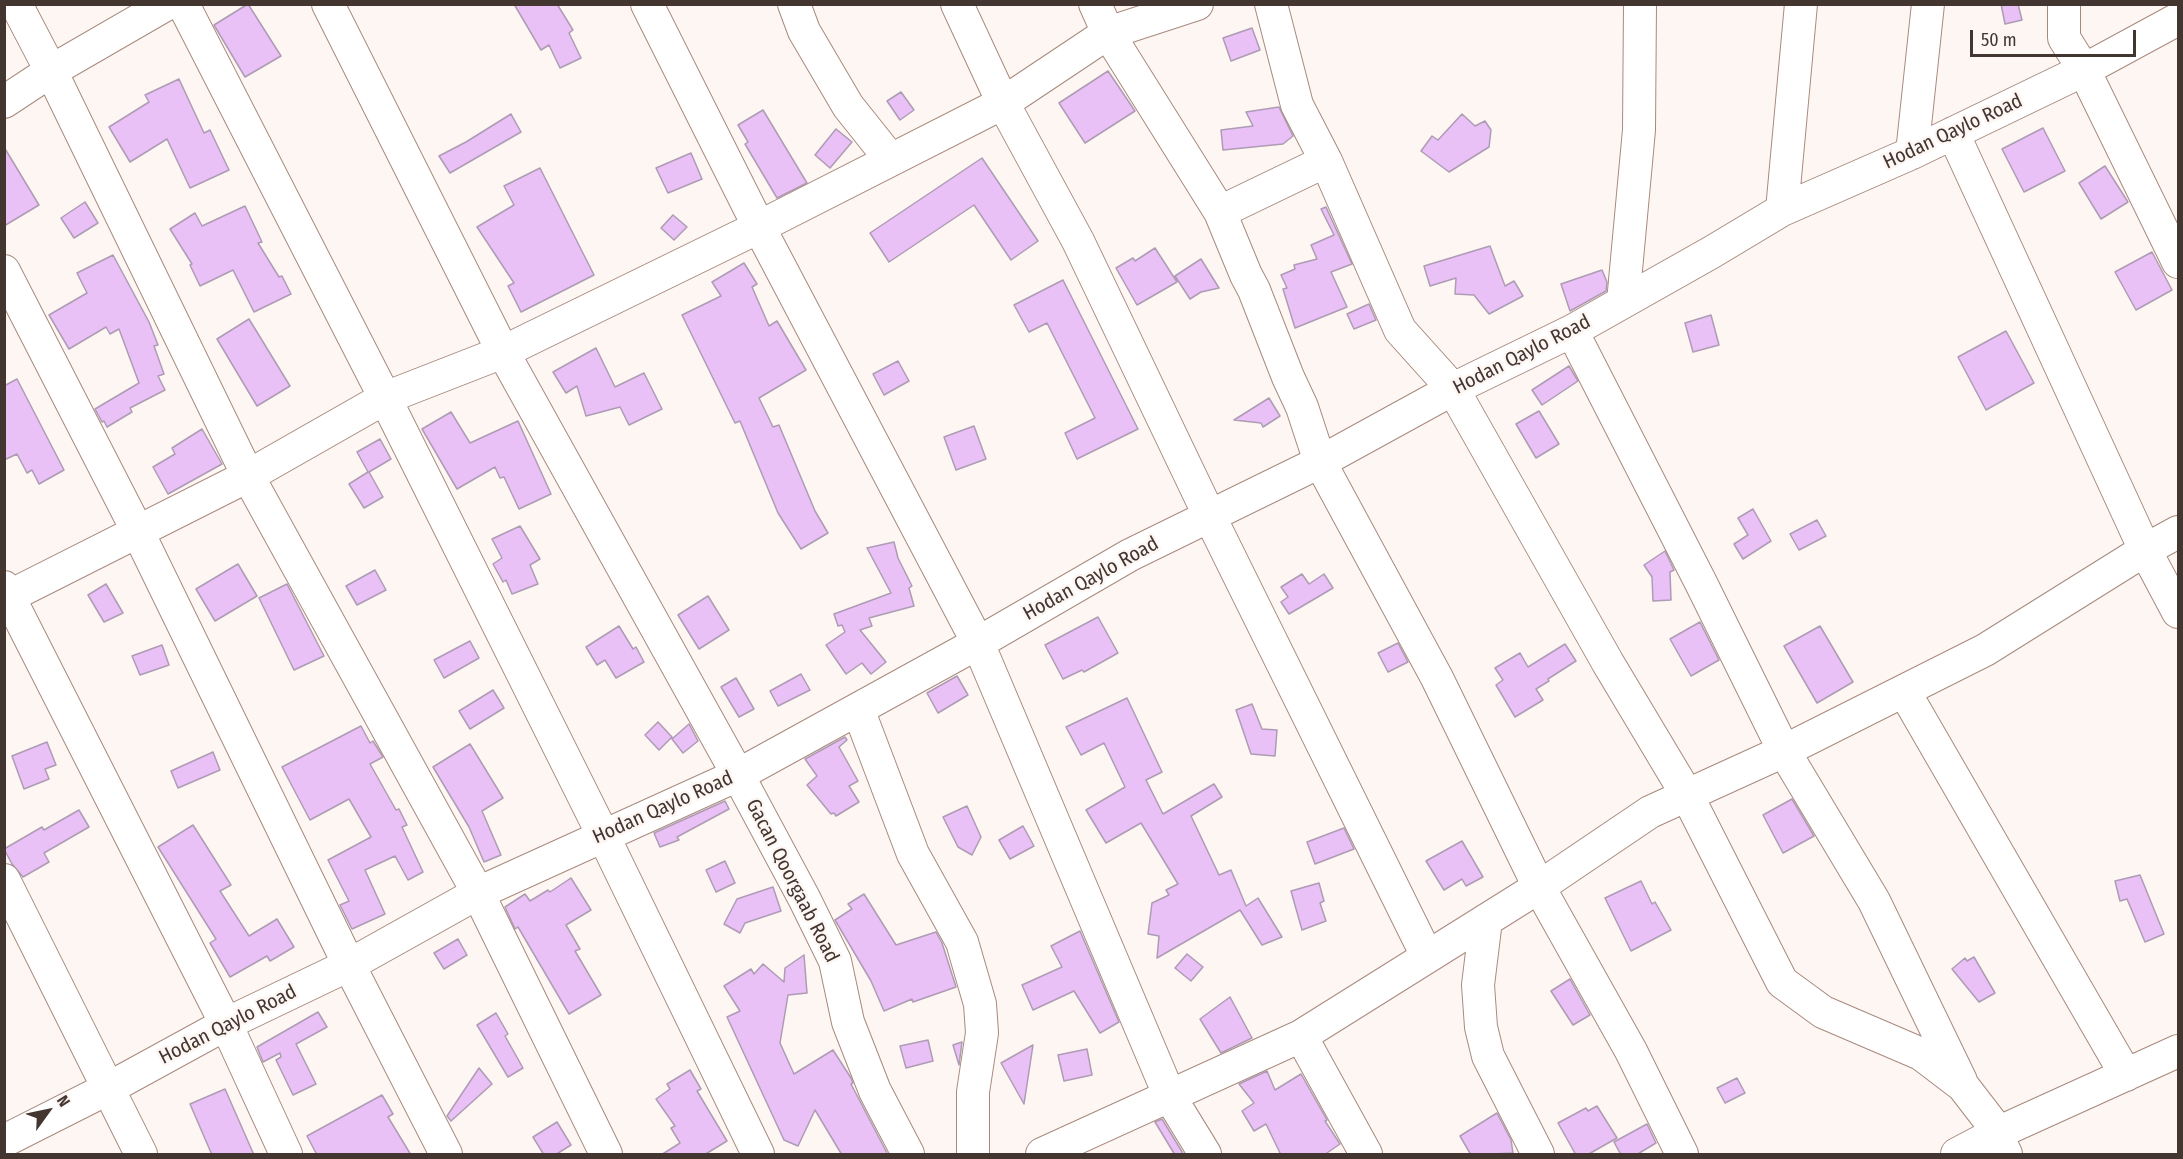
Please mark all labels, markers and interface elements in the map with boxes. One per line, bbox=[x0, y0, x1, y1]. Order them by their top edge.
scale bar bbox=[1973, 18, 2140, 56]
text: 50 m bbox=[1981, 29, 2017, 51]
street label: Hodan Qaylo Road bbox=[1879, 89, 2027, 175]
street label: Hodan Qaylo Road bbox=[1449, 310, 1595, 400]
street label: Hodan Qaylo Road bbox=[1019, 532, 1163, 626]
street label: Hodan Qaylo Road bbox=[589, 766, 737, 850]
street label: Gacan Qoorgaab Road bbox=[740, 795, 844, 967]
street label: Hodan Qaylo Road bbox=[155, 980, 301, 1070]
north arrow bbox=[18, 1081, 78, 1141]
text: N bbox=[53, 1092, 74, 1110]

